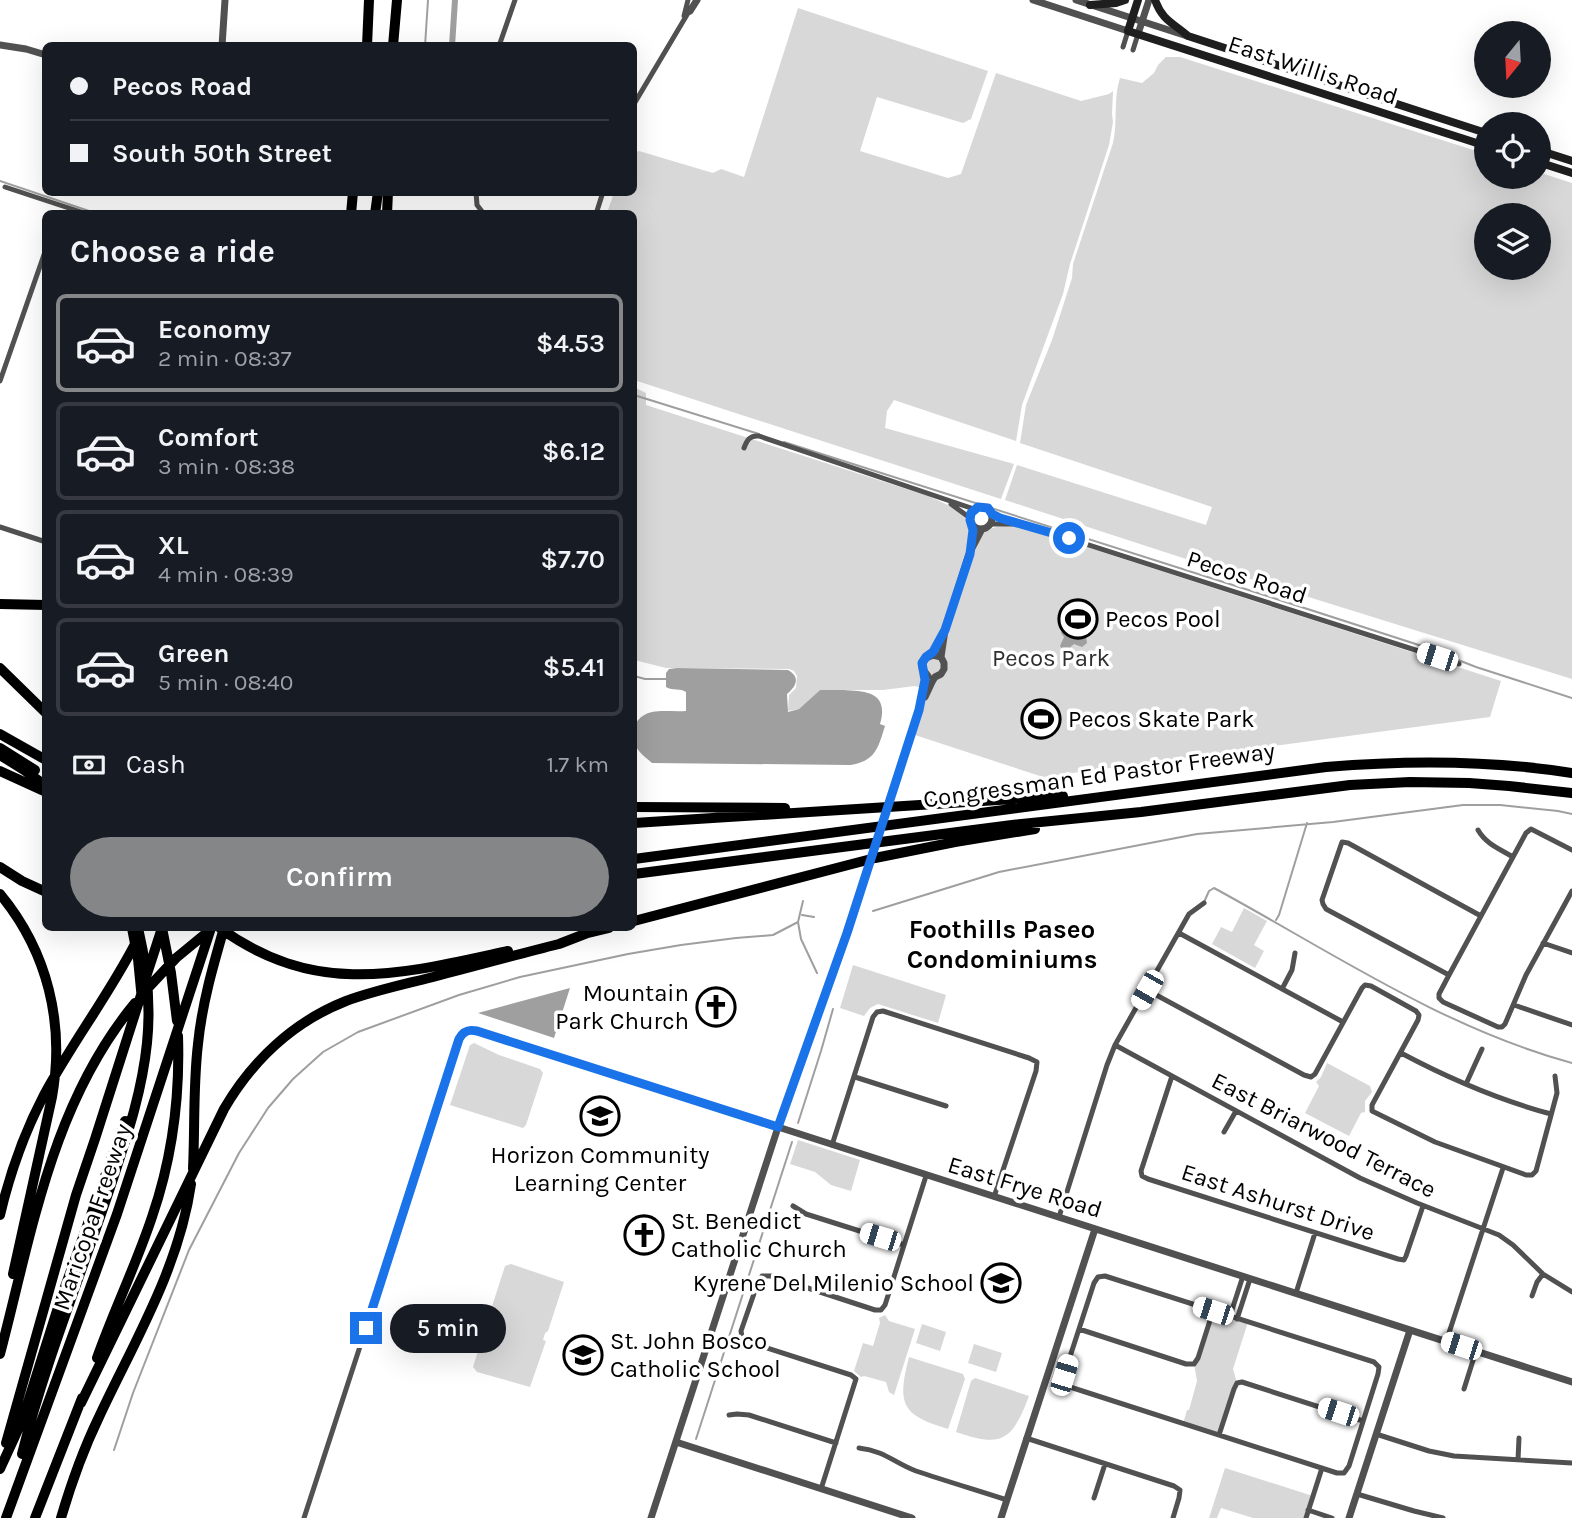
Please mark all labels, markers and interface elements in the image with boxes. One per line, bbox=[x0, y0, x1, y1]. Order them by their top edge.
north arrow bbox=[1474, 21, 1550, 98]
map controls bbox=[1474, 21, 1551, 280]
street label: East Willis Road bbox=[1225, 29, 1401, 111]
text: Pecos Road bbox=[112, 71, 252, 102]
button: locate bbox=[1474, 112, 1551, 189]
text: South 50th Street bbox=[112, 138, 332, 169]
button: layers bbox=[1474, 203, 1551, 280]
text: Choose a ride bbox=[70, 233, 275, 270]
icon: car bbox=[74, 312, 137, 375]
text: Economy bbox=[158, 314, 270, 345]
text: $4.53 bbox=[536, 328, 605, 359]
text: 2 min · 08:37 bbox=[158, 345, 292, 372]
icon: car bbox=[74, 420, 137, 483]
text: Comfort bbox=[158, 422, 259, 453]
text: $6.12 bbox=[542, 436, 605, 467]
text: 3 min · 08:38 bbox=[158, 453, 295, 480]
route start bbox=[1053, 522, 1085, 554]
icon: car bbox=[74, 528, 137, 591]
text: XL bbox=[158, 530, 189, 561]
text: $7.70 bbox=[541, 544, 605, 575]
street label: Pecos Road bbox=[1183, 544, 1311, 610]
text: 4 min · 08:39 bbox=[158, 561, 294, 588]
sports icon: Pecos Pool bbox=[1057, 598, 1099, 640]
place label: Pecos Pool bbox=[1105, 605, 1221, 633]
icon: car bbox=[74, 636, 137, 699]
text: Green bbox=[158, 638, 230, 669]
car bbox=[1414, 641, 1461, 673]
park label: Pecos Park bbox=[992, 644, 1110, 672]
text: $5.41 bbox=[543, 652, 605, 683]
text: 5 min · 08:40 bbox=[158, 669, 293, 696]
sports icon: Pecos Skate Park bbox=[1020, 698, 1062, 740]
place label: Pecos Skate Park bbox=[1068, 705, 1254, 733]
street label: Congressman Ed Pastor Freeway bbox=[921, 736, 1277, 814]
icon: cash bbox=[70, 746, 108, 784]
text: Cash bbox=[126, 749, 186, 780]
text: 1.7 km bbox=[547, 751, 609, 778]
button: Confirm bbox=[70, 837, 609, 917]
district label: Foothills Paseo Condominiums bbox=[907, 914, 1097, 975]
car bbox=[1128, 967, 1167, 1013]
place label: Mountain Park Church bbox=[555, 979, 689, 1035]
church icon: Mountain Park Church bbox=[695, 986, 737, 1028]
street label: East Briarwood Terrace bbox=[1207, 1066, 1441, 1204]
school or university icon: Horizon Community Learning Center bbox=[579, 1095, 621, 1137]
street label: Maricopa Freeway bbox=[47, 1120, 137, 1314]
place label: Horizon Community Learning Center bbox=[491, 1141, 709, 1197]
street label: East Frye Road bbox=[945, 1150, 1105, 1224]
street label: East Ashurst Drive bbox=[1178, 1158, 1378, 1246]
place label: St. Benedict Catholic Church bbox=[671, 1207, 847, 1263]
church icon: St. Benedict Catholic Church bbox=[623, 1214, 665, 1256]
car bbox=[857, 1221, 904, 1253]
school or university icon: Kyrene Del Milenio School bbox=[980, 1262, 1022, 1304]
place label: Kyrene Del Milenio School bbox=[693, 1269, 974, 1297]
car bbox=[1190, 1295, 1237, 1327]
callout: 5 min bbox=[390, 1304, 506, 1352]
route end bbox=[350, 1312, 382, 1344]
text: 5 min bbox=[417, 1315, 479, 1342]
place label: St. John Bosco Catholic School bbox=[610, 1327, 781, 1383]
car bbox=[1438, 1330, 1485, 1362]
school or university icon: St. John Bosco Catholic School bbox=[562, 1334, 604, 1376]
car bbox=[1048, 1352, 1081, 1398]
car bbox=[1315, 1396, 1362, 1428]

